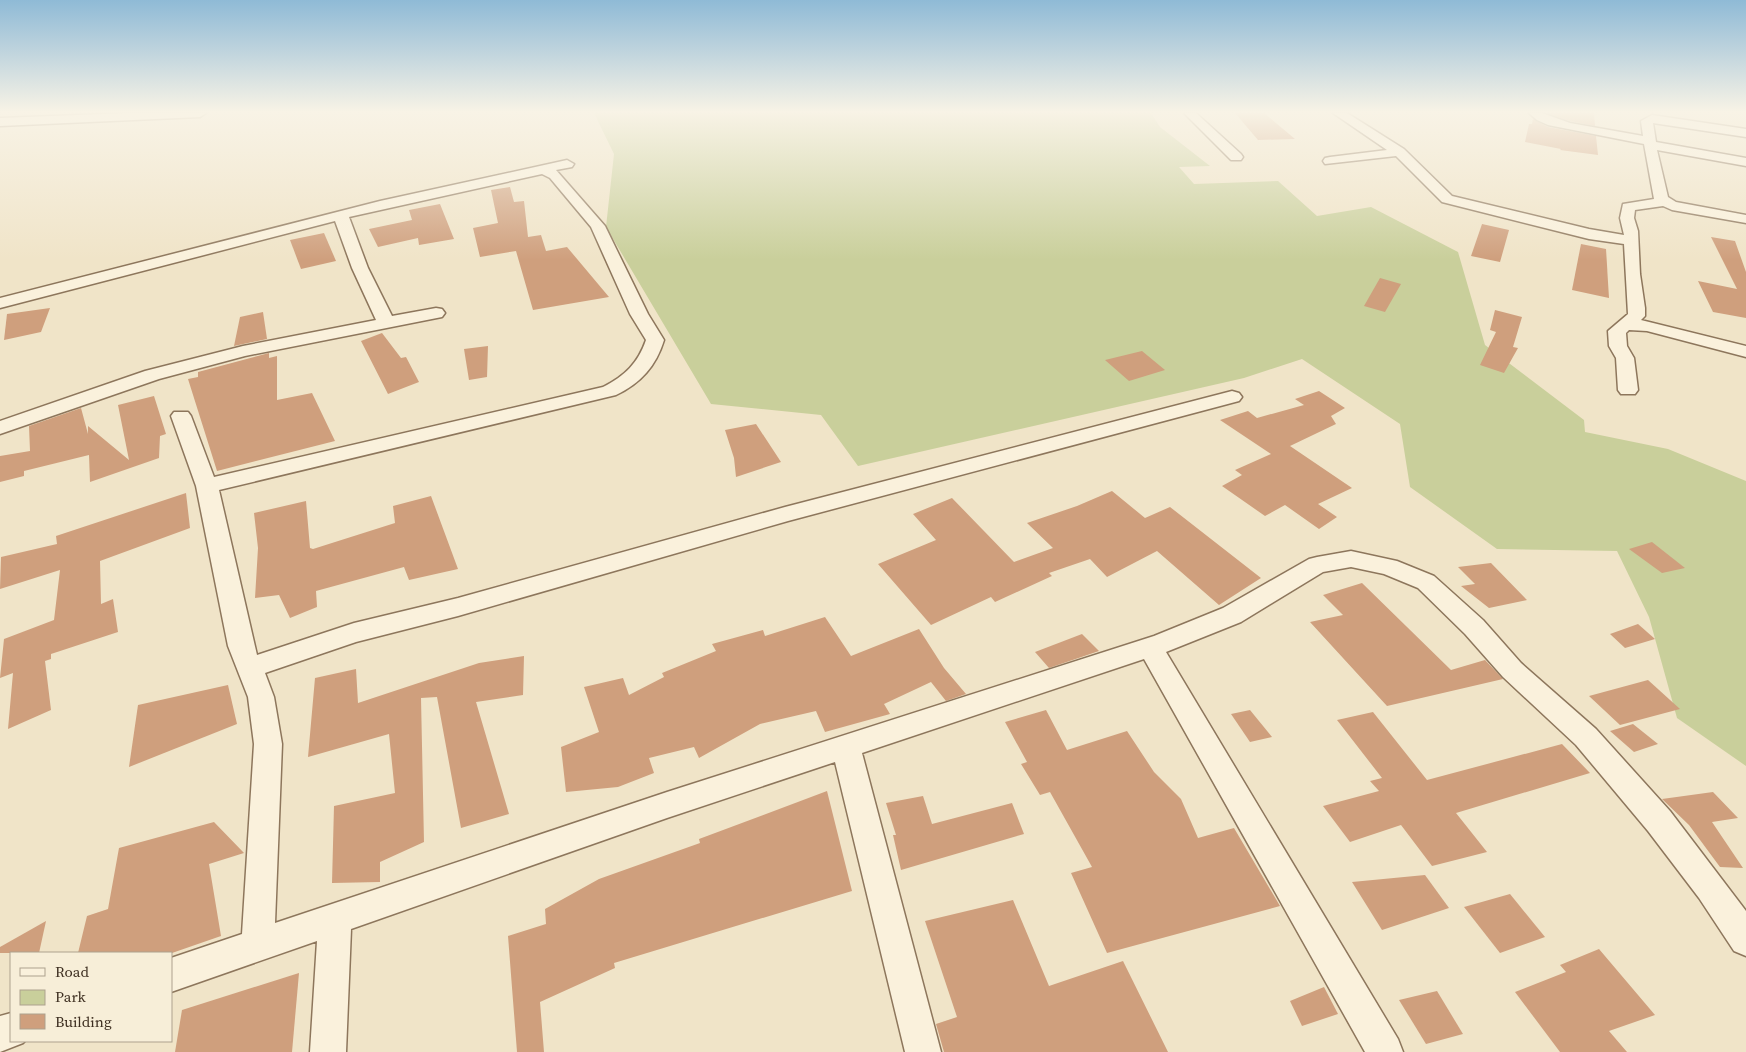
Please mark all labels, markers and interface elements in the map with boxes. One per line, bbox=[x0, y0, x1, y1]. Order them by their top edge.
legend bbox=[10, 952, 172, 1042]
text: Road bbox=[55, 961, 89, 982]
text: Park bbox=[55, 986, 87, 1007]
text: Building bbox=[55, 1011, 112, 1032]

